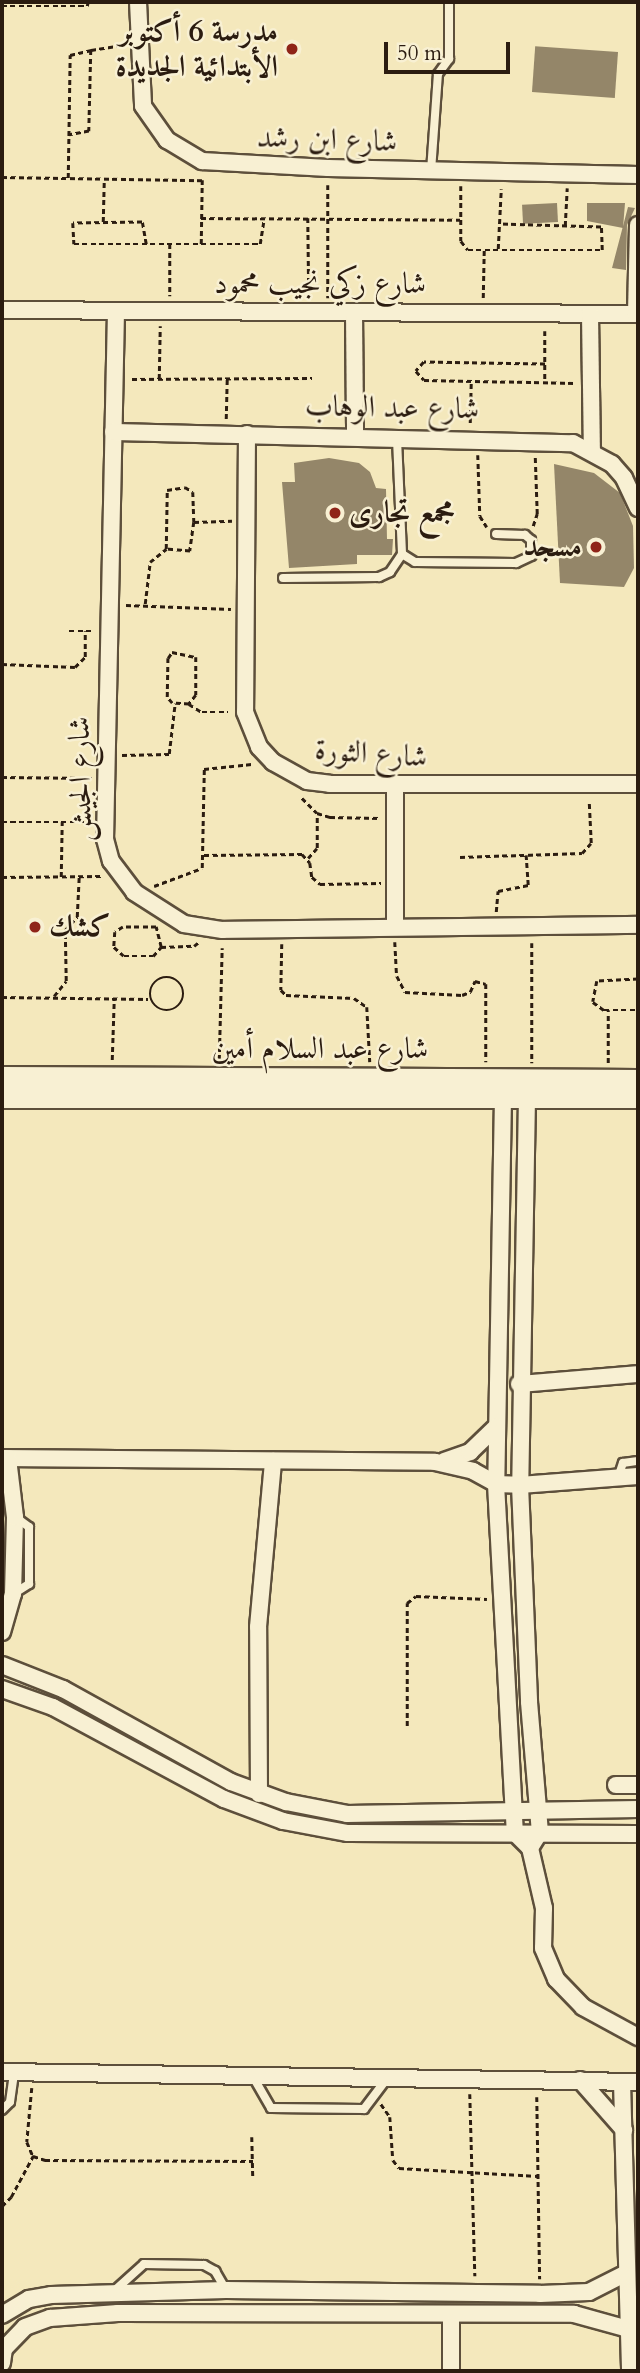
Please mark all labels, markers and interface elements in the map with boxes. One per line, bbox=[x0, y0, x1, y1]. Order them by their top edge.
place label: مدرسة 6 أكتوبر الأبتدائية الجديدة bbox=[115, 14, 278, 84]
scale bar bbox=[388, 28, 514, 72]
text: 50 m bbox=[397, 39, 442, 68]
marker: مدرسة 6 أكتوبر الأبتدائية الجديدة bbox=[284, 41, 300, 57]
street label: شارع ابن رشد bbox=[256, 120, 398, 160]
street label: شارع زكي نجيب محمود bbox=[214, 266, 426, 302]
street label: شارع عبد الوهاب bbox=[305, 388, 479, 428]
place label: مجمع تجارى bbox=[349, 495, 455, 531]
marker: مجمع تجارى bbox=[327, 505, 343, 521]
place label: مسجد bbox=[523, 529, 582, 565]
marker: مسجد bbox=[588, 539, 604, 555]
street label: شارع الجيش bbox=[62, 716, 100, 842]
street label: شارع الثورة bbox=[314, 732, 428, 776]
place label: كشك bbox=[49, 909, 110, 945]
marker: كشك bbox=[27, 919, 43, 935]
street label: شارع عبد السلام أمين bbox=[212, 1031, 428, 1067]

